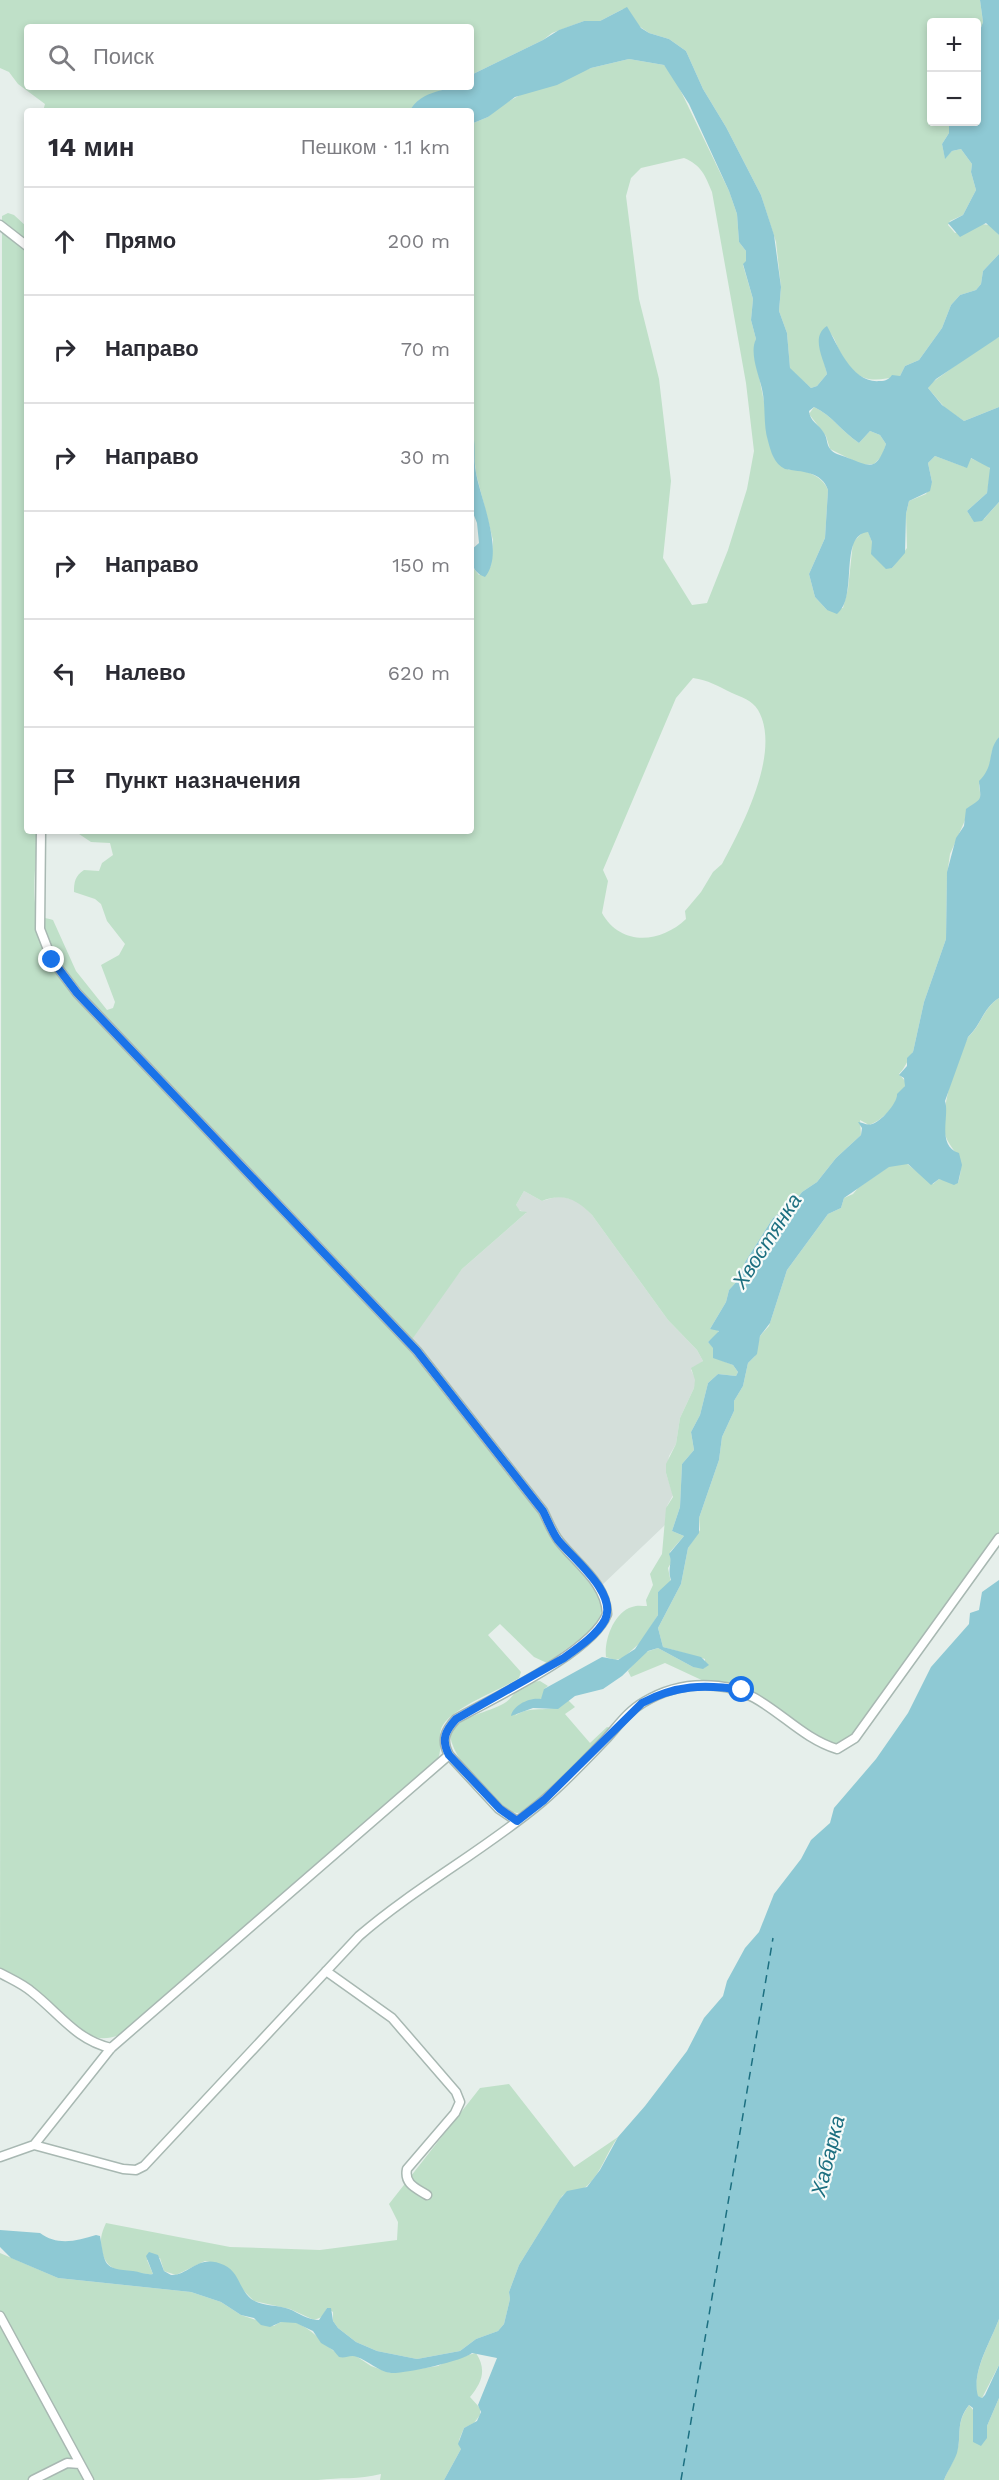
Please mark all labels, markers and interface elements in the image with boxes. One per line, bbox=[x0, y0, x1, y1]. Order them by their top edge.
map controls bbox=[927, 18, 981, 126]
button: + bbox=[927, 18, 981, 72]
search box bbox=[24, 24, 474, 90]
icon: search bbox=[45, 41, 78, 74]
text: Поиск bbox=[93, 44, 154, 69]
button: − bbox=[927, 72, 981, 126]
text: 14 мин bbox=[48, 132, 134, 162]
text: Пешком · 1.1 km bbox=[301, 135, 450, 159]
icon: ahead bbox=[48, 225, 81, 258]
text: Прямо bbox=[105, 228, 176, 253]
text: 200 m bbox=[388, 229, 450, 253]
icon: right bbox=[48, 333, 81, 366]
text: Направо bbox=[105, 336, 199, 361]
text: 70 m bbox=[401, 337, 450, 361]
icon: right bbox=[48, 441, 81, 474]
text: Направо bbox=[105, 444, 199, 469]
text: 30 m bbox=[400, 445, 450, 469]
icon: right bbox=[48, 549, 81, 582]
text: Направо bbox=[105, 552, 199, 577]
text: 150 m bbox=[392, 553, 450, 577]
icon: left bbox=[48, 657, 81, 690]
text: Налево bbox=[105, 660, 186, 685]
text: 620 m bbox=[388, 661, 450, 685]
icon: arrive bbox=[48, 765, 81, 798]
text: Пункт назначения bbox=[105, 768, 301, 793]
route end bbox=[38, 946, 64, 972]
water label: Хвостянка bbox=[726, 1189, 807, 1294]
route start bbox=[728, 1676, 754, 1702]
water label: Хабарка bbox=[805, 2113, 850, 2200]

